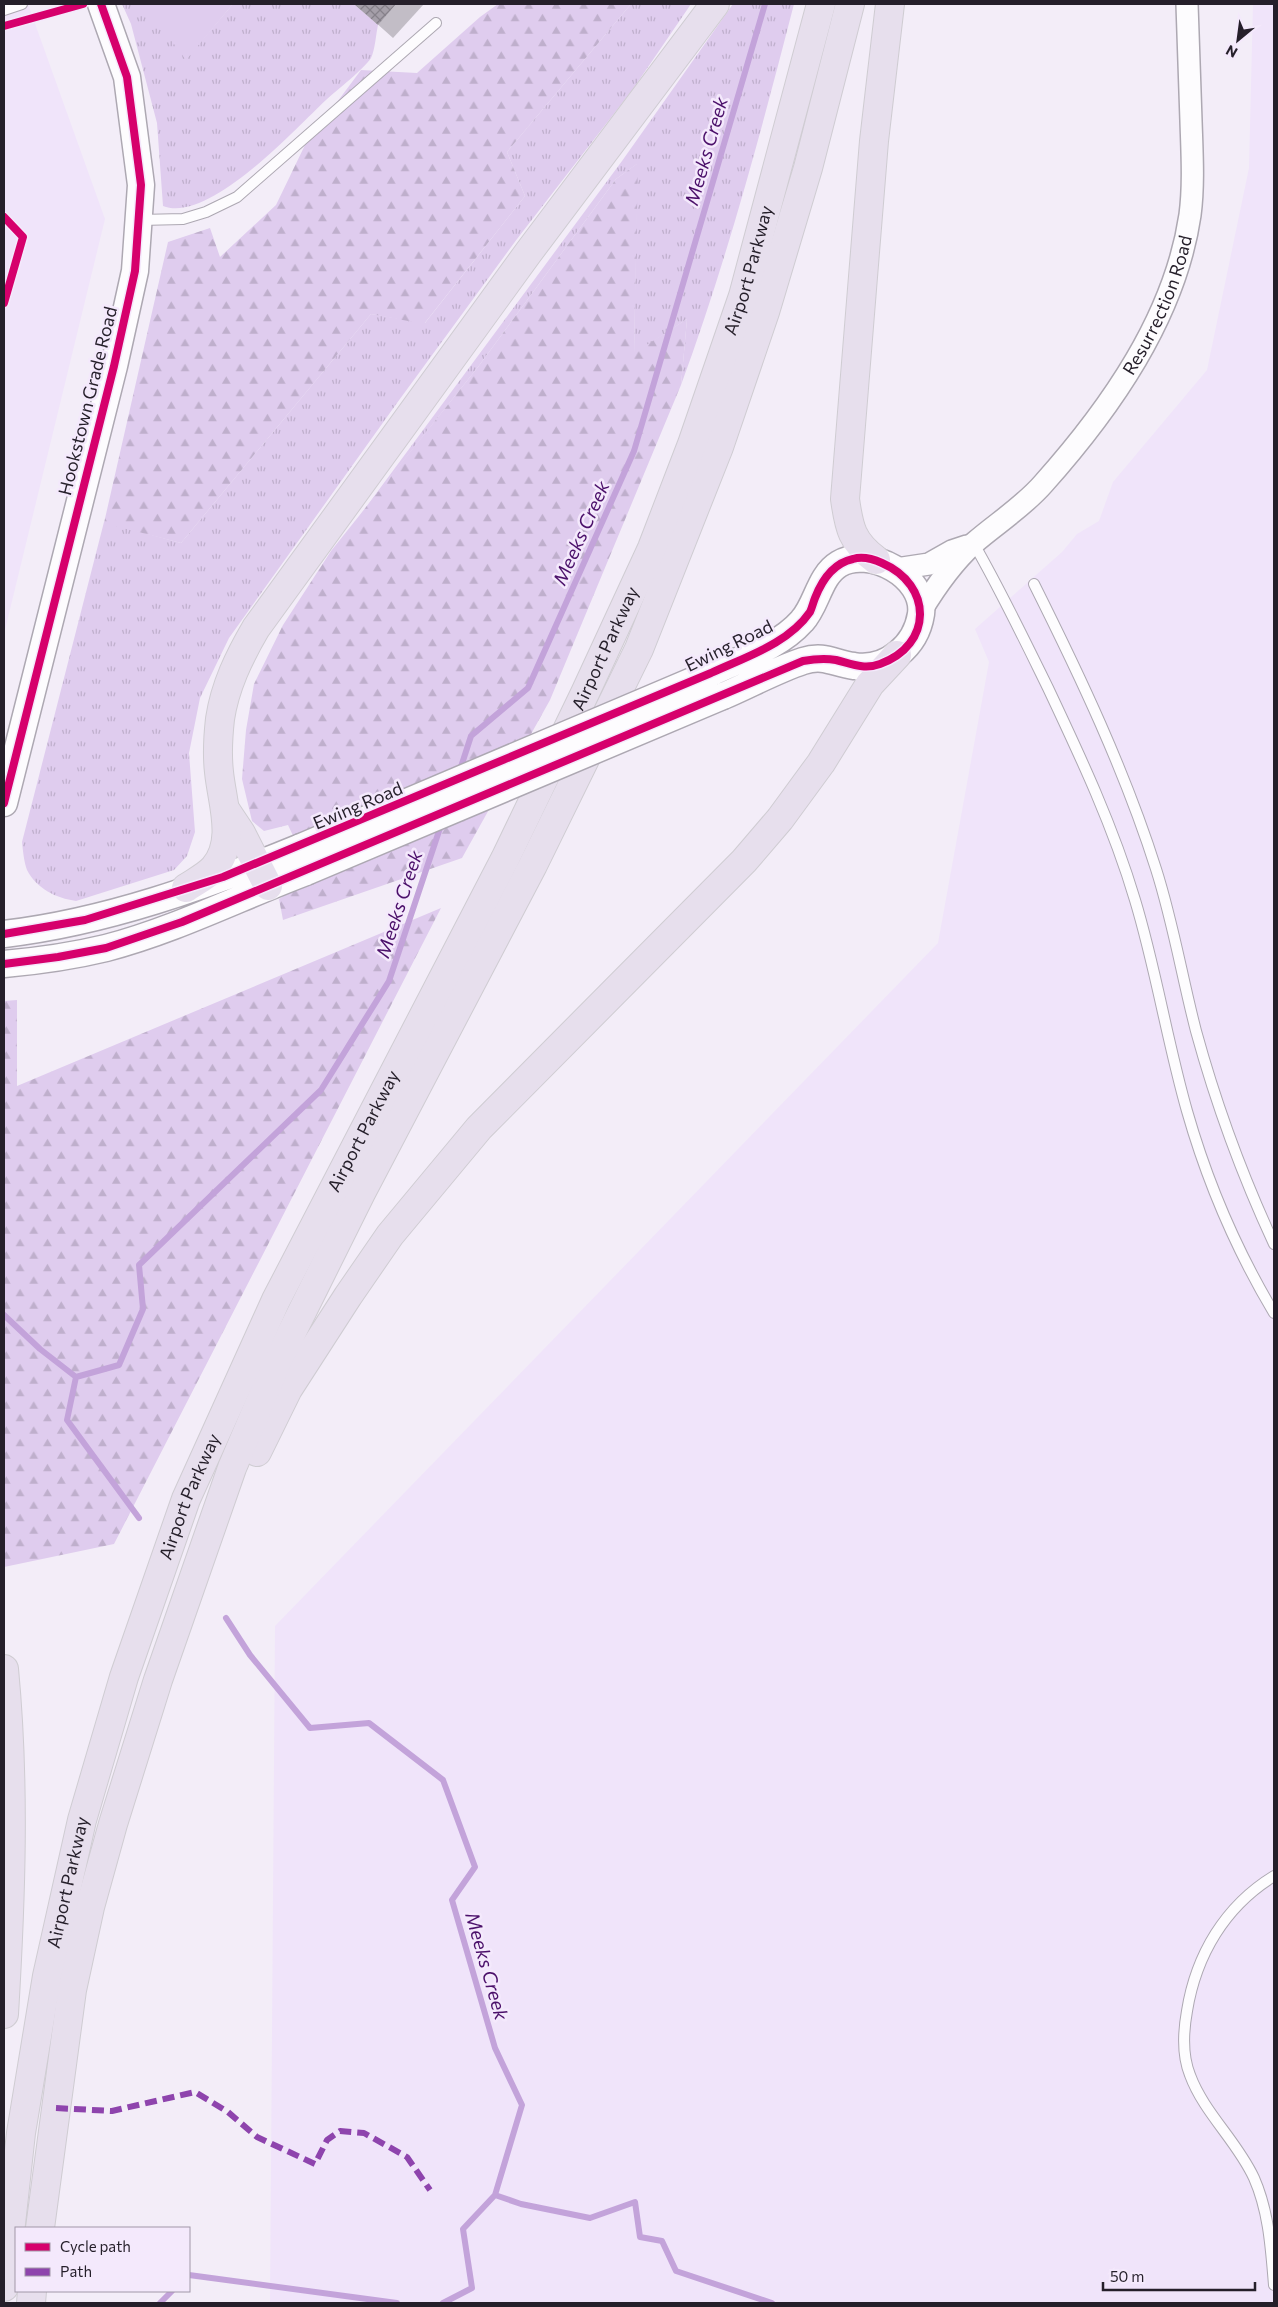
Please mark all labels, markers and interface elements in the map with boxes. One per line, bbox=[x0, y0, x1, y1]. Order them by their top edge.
north arrow bbox=[1213, 15, 1263, 65]
text: N bbox=[1223, 42, 1240, 62]
water label: Meeks Creek bbox=[679, 93, 732, 208]
street label: Airport Parkway bbox=[718, 203, 777, 338]
street label: Resurrection Road bbox=[1117, 233, 1196, 379]
street label: Hookstown Grade Road bbox=[53, 304, 121, 497]
water label: Meeks Creek bbox=[547, 477, 614, 588]
street label: Airport Parkway bbox=[566, 583, 643, 714]
street label: Ewing Road bbox=[681, 614, 776, 676]
street label: Ewing Road bbox=[310, 776, 406, 834]
water label: Meeks Creek bbox=[370, 847, 427, 960]
street label: Airport Parkway bbox=[322, 1066, 403, 1195]
street label: Airport Parkway bbox=[154, 1430, 224, 1562]
street label: Airport Parkway bbox=[42, 1814, 92, 1950]
water label: Meeks Creek bbox=[461, 1909, 514, 2023]
legend bbox=[15, 2227, 190, 2292]
text: Cycle path bbox=[60, 2237, 131, 2255]
scale bar bbox=[1103, 2260, 1256, 2292]
text: Path bbox=[60, 2262, 92, 2280]
text: 50 m bbox=[1110, 2267, 1144, 2285]

